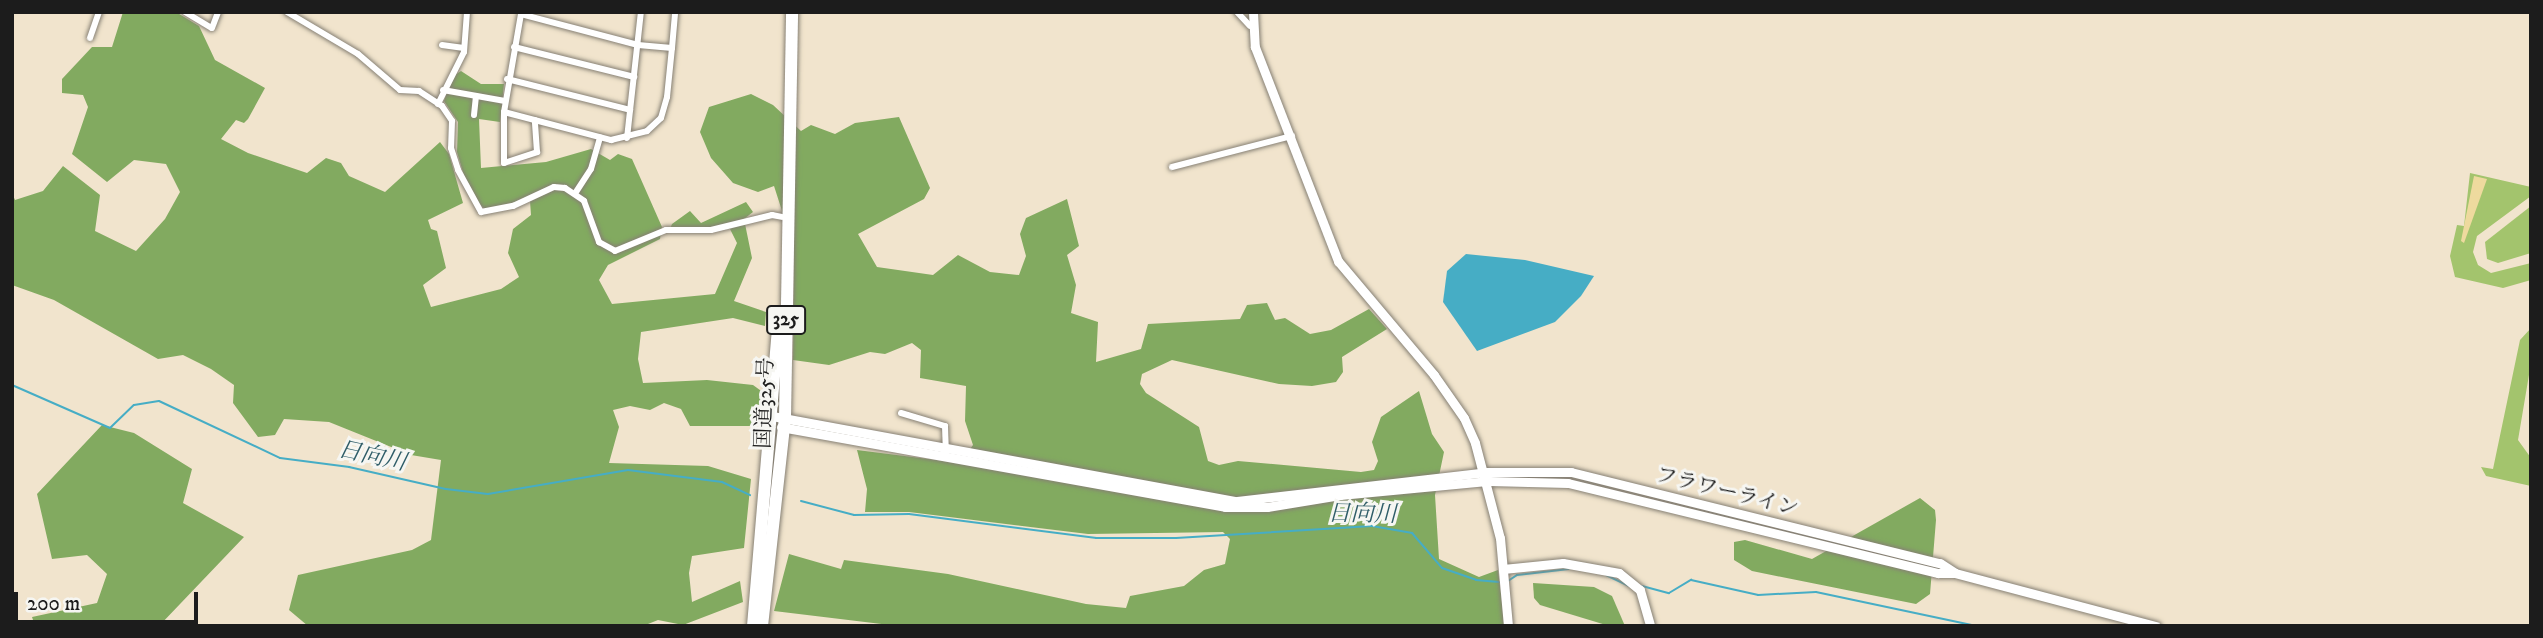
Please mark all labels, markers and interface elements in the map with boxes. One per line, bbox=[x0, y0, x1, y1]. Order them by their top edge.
road number: 325 bbox=[765, 304, 807, 336]
street label: 国道325号 bbox=[751, 357, 779, 449]
water label: 日向川 bbox=[335, 436, 409, 478]
street label: フラワーライン bbox=[1653, 462, 1801, 522]
water label: 日向川 bbox=[1327, 501, 1397, 529]
scale bar bbox=[18, 578, 201, 622]
text: 200 m bbox=[27, 591, 80, 617]

